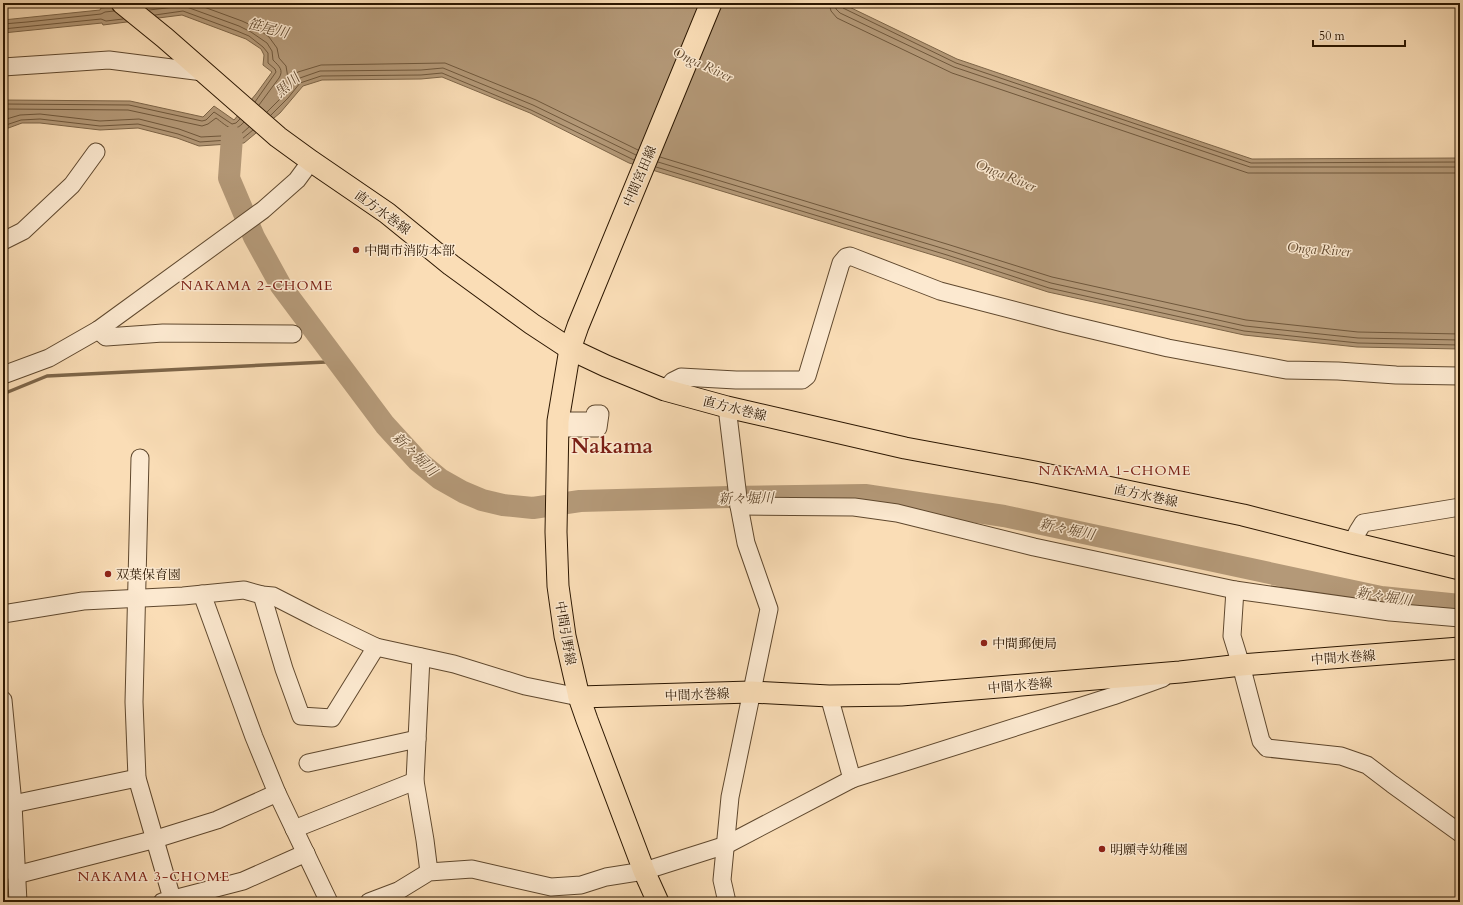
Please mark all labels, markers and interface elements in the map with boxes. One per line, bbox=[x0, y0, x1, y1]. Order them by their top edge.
water label: 笹尾川 bbox=[245, 14, 292, 43]
scale bar bbox=[1313, 22, 1405, 48]
text: 50 m bbox=[1319, 28, 1346, 44]
water label: Onga River bbox=[670, 42, 736, 87]
water label: 黒川 bbox=[271, 68, 306, 102]
street label: 中間宮田線 bbox=[619, 143, 661, 210]
water label: Onga River bbox=[973, 155, 1039, 196]
street label: 直方水巻線 bbox=[351, 186, 414, 239]
water label: Onga River bbox=[1286, 238, 1352, 261]
place label: 中間市消防本部 bbox=[364, 242, 455, 260]
marker: 中間市消防本部 bbox=[351, 245, 361, 255]
district label: NAKAMA 2-CHOME bbox=[181, 276, 333, 295]
street label: 直方水巻線 bbox=[701, 392, 768, 426]
water label: 新々堀川 bbox=[388, 428, 443, 482]
district label: Nakama bbox=[571, 432, 654, 461]
district label: NAKAMA 1-CHOME bbox=[1039, 461, 1191, 480]
street label: 直方水巻線 bbox=[1112, 480, 1179, 512]
water label: 新々堀川 bbox=[718, 488, 776, 508]
water label: 新々堀川 bbox=[1038, 514, 1098, 545]
place label: 双葉保育園 bbox=[116, 566, 181, 584]
marker: 双葉保育園 bbox=[103, 569, 113, 579]
water label: 新々堀川 bbox=[1355, 583, 1415, 611]
street label: 中間引野線 bbox=[551, 600, 580, 667]
place label: 中間郵便局 bbox=[992, 635, 1057, 653]
marker: 中間郵便局 bbox=[979, 638, 989, 648]
street label: 中間水巻線 bbox=[1310, 647, 1376, 669]
street label: 中間水巻線 bbox=[987, 674, 1053, 698]
street label: 中間水巻線 bbox=[664, 685, 730, 705]
place label: 明願寺幼稚園 bbox=[1110, 841, 1188, 859]
marker: 明願寺幼稚園 bbox=[1097, 844, 1107, 854]
district label: NAKAMA 3-CHOME bbox=[78, 867, 230, 886]

